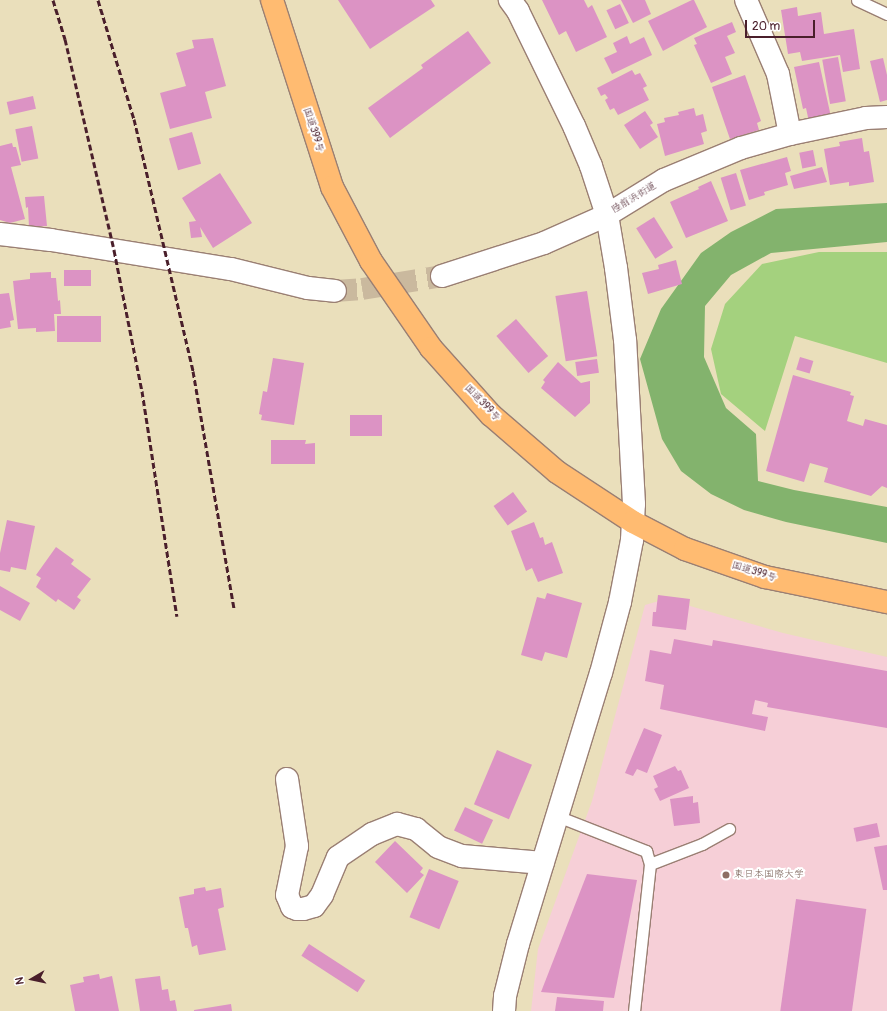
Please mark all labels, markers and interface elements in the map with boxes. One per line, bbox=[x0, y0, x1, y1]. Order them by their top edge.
scale bar bbox=[747, 12, 817, 38]
text: 20 m bbox=[752, 19, 780, 34]
street label: 国道399号 bbox=[300, 106, 326, 154]
street label: 陸前浜街道 bbox=[609, 180, 659, 216]
street label: 国道399号 bbox=[462, 382, 502, 424]
street label: 国道399号 bbox=[730, 560, 778, 584]
place label: 東日本国際大学 bbox=[734, 869, 804, 881]
marker: 東日本国際大学 bbox=[721, 870, 731, 880]
north arrow bbox=[12, 959, 52, 999]
text: N bbox=[13, 976, 27, 986]

